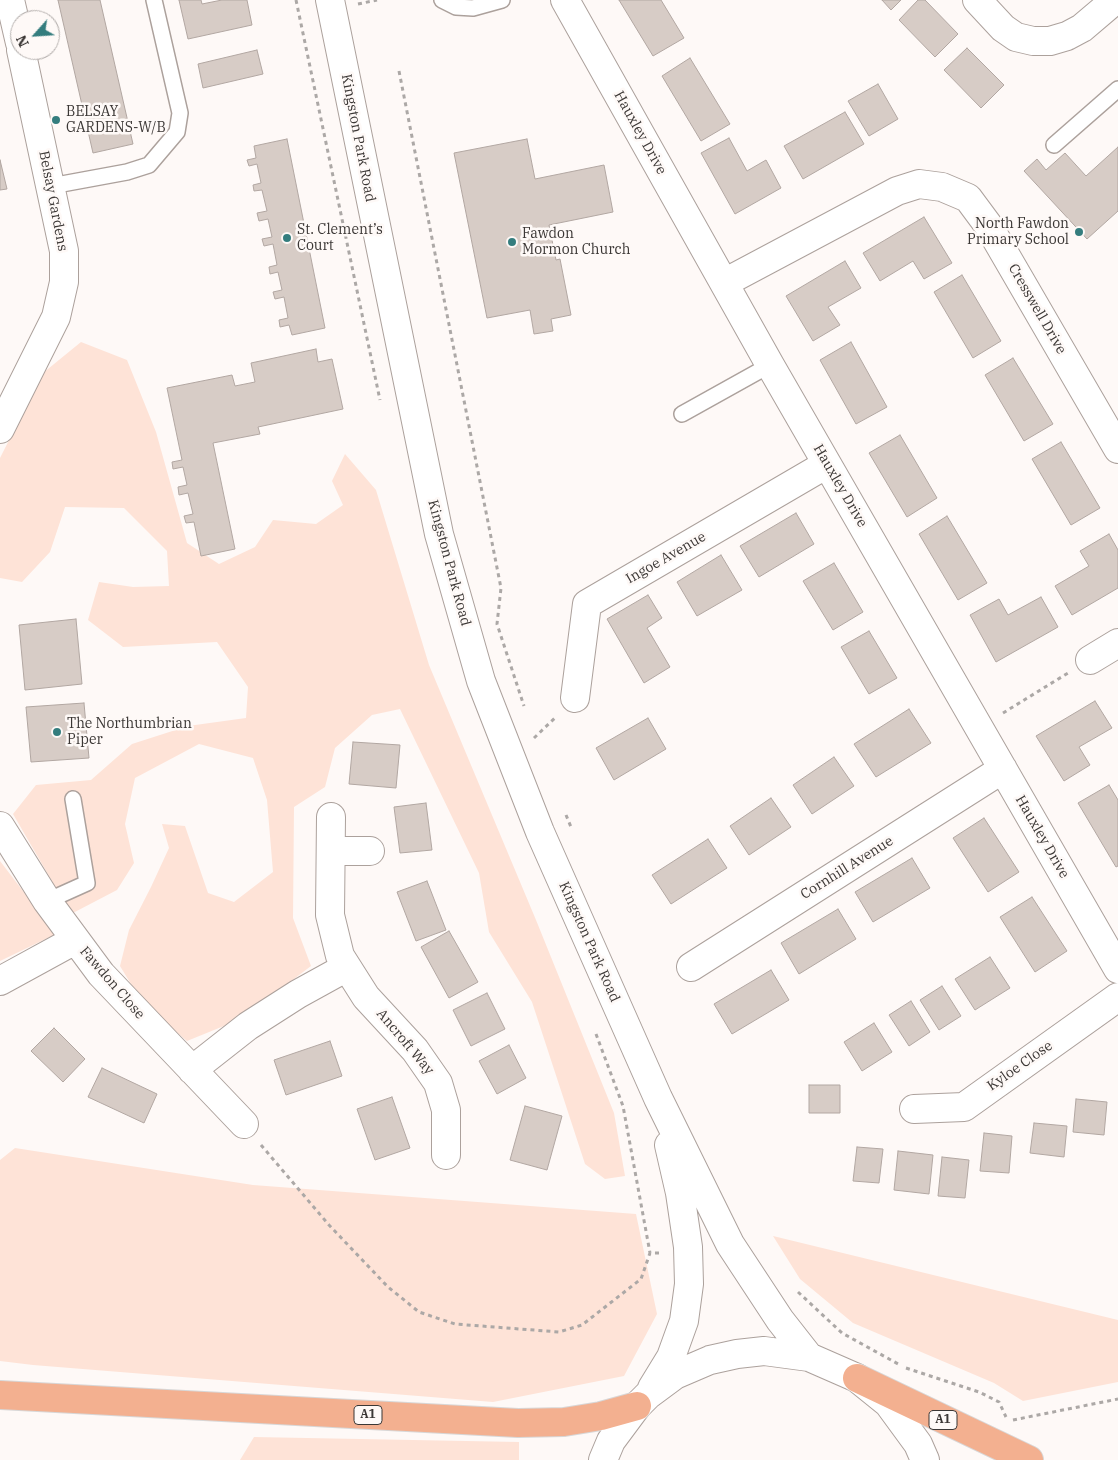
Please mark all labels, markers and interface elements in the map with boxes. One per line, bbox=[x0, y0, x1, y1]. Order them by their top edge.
north arrow bbox=[10, 10, 60, 60]
text: N bbox=[12, 32, 33, 50]
street label: Kingston Park Road bbox=[337, 73, 379, 203]
street label: Hauxley Drive bbox=[610, 88, 670, 178]
place label: BELSAY GARDENS-W/B bbox=[66, 104, 166, 136]
marker: BELSAY GARDENS-W/B bbox=[50, 114, 62, 126]
street label: Belsay Gardens bbox=[35, 149, 71, 253]
place label: North Fawdon Primary School bbox=[967, 216, 1069, 248]
place label: St. Clement’s Court bbox=[297, 222, 383, 254]
place label: Fawdon Mormon Church bbox=[522, 226, 630, 258]
marker: North Fawdon Primary School bbox=[1073, 226, 1085, 238]
marker: St. Clement’s Court bbox=[281, 232, 293, 244]
marker: Fawdon Mormon Church bbox=[506, 236, 518, 248]
street label: Cresswell Drive bbox=[1004, 261, 1070, 357]
street label: Hauxley Drive bbox=[810, 442, 870, 530]
street label: Kingston Park Road bbox=[424, 498, 474, 628]
street label: Ingoe Avenue bbox=[623, 528, 709, 588]
place label: The Northumbrian Piper bbox=[67, 716, 192, 749]
marker: The Northumbrian Piper bbox=[51, 726, 63, 738]
street label: Hauxley Drive bbox=[1012, 793, 1072, 881]
street label: Cornhill Avenue bbox=[798, 833, 896, 903]
street label: Kingston Park Road bbox=[555, 879, 623, 1005]
street label: Fawdon Close bbox=[76, 943, 148, 1023]
street label: Ancroft Way bbox=[373, 1006, 437, 1078]
street label: Kyloe Close bbox=[984, 1037, 1056, 1095]
road number: A1 bbox=[354, 1406, 382, 1424]
road number: A1 bbox=[929, 1410, 957, 1430]

